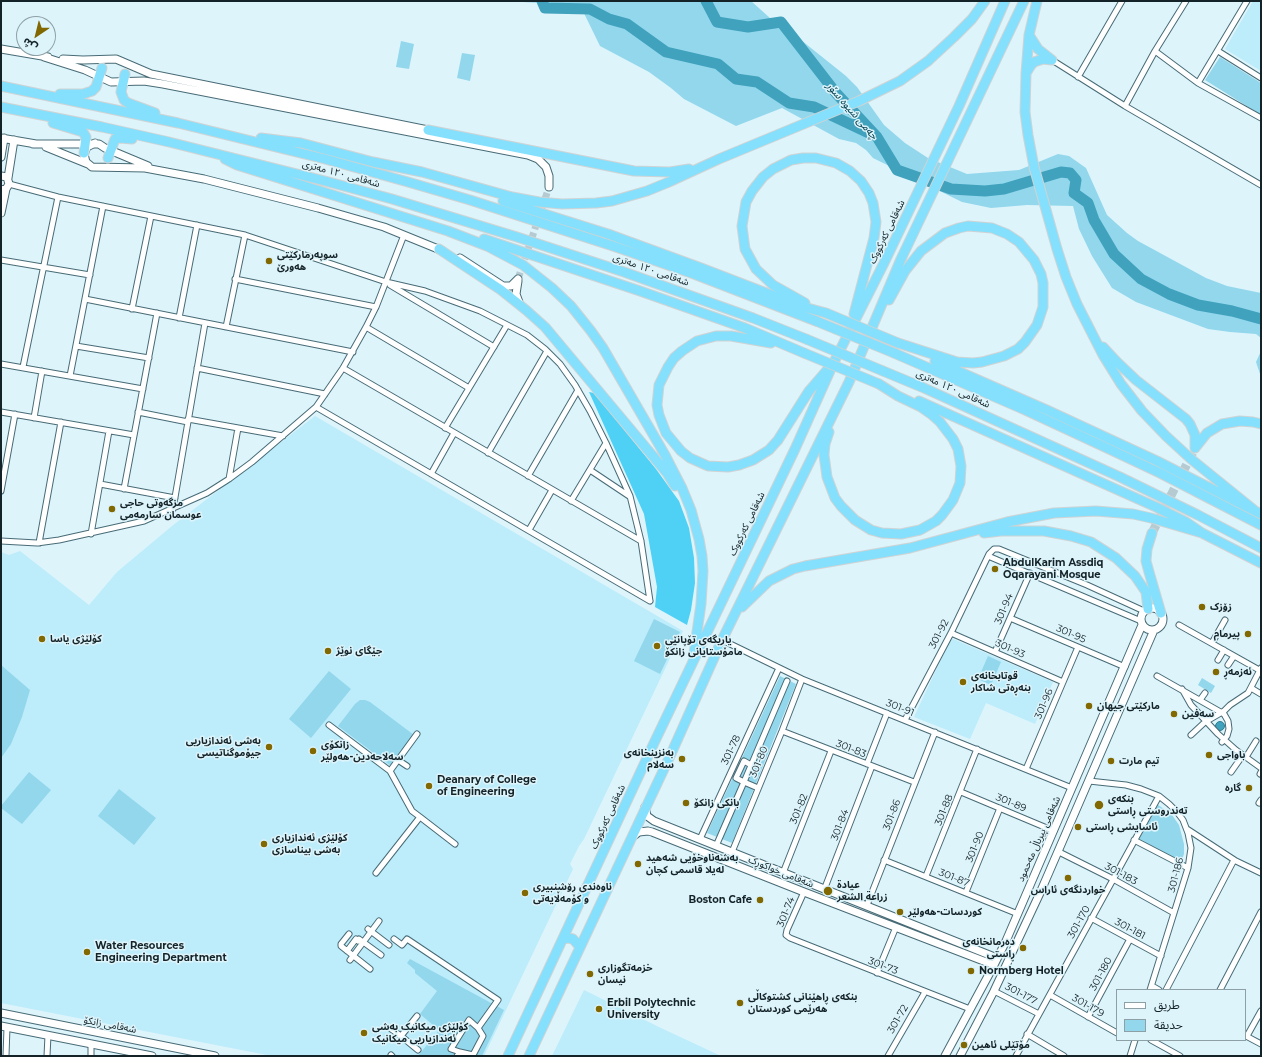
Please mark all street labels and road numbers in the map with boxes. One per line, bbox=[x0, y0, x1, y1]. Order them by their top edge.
street label: شەقامی ١٢٠ مەتری bbox=[301, 158, 381, 190]
street label: شەقامی کەرکووک bbox=[866, 198, 908, 266]
street label: شەقامی ١٢٠ مەتری bbox=[611, 251, 691, 289]
street label: شەقامی ١٢٠ مەتری bbox=[914, 367, 992, 411]
street label: شەقامی کەرکووک bbox=[726, 490, 768, 558]
street label: 301-94 bbox=[992, 592, 1016, 626]
street label: 301-92 bbox=[927, 617, 951, 651]
street label: 301-95 bbox=[1054, 622, 1088, 646]
street label: 301-93 bbox=[993, 637, 1027, 661]
street label: 301-96 bbox=[1032, 687, 1056, 721]
street label: 301-91 bbox=[884, 697, 916, 719]
street label: 301-78 bbox=[719, 733, 743, 767]
street label: 301-83 bbox=[834, 738, 868, 760]
street label: 301-80 bbox=[747, 745, 771, 779]
street label: شەقامی کەرکووک bbox=[588, 783, 628, 851]
street label: 301-89 bbox=[994, 791, 1028, 815]
street label: 301-82 bbox=[787, 792, 811, 826]
street label: 301-88 bbox=[932, 793, 956, 827]
street label: شەقامی پیرباڵ مەحمود bbox=[1015, 794, 1063, 884]
street label: 301-86 bbox=[881, 798, 903, 832]
street label: 301-84 bbox=[829, 808, 851, 842]
street label: 301-90 bbox=[963, 830, 987, 864]
street label: شەقامی خواکوڕک bbox=[747, 853, 815, 891]
street label: 301-186 bbox=[1166, 856, 1186, 894]
street label: 301-183 bbox=[1103, 860, 1139, 888]
street label: 301-87 bbox=[937, 866, 971, 890]
street label: 301-74 bbox=[775, 895, 797, 929]
street label: 301-170 bbox=[1065, 904, 1093, 940]
street label: 301-181 bbox=[1113, 916, 1147, 942]
street label: 301-73 bbox=[866, 955, 900, 977]
street label: 301-180 bbox=[1087, 955, 1115, 993]
street label: 301-177 bbox=[1003, 981, 1039, 1007]
street label: 301-179 bbox=[1070, 992, 1106, 1020]
street label: 301-72 bbox=[885, 1003, 911, 1035]
street label: شەقامی زانکۆ bbox=[83, 1014, 137, 1036]

